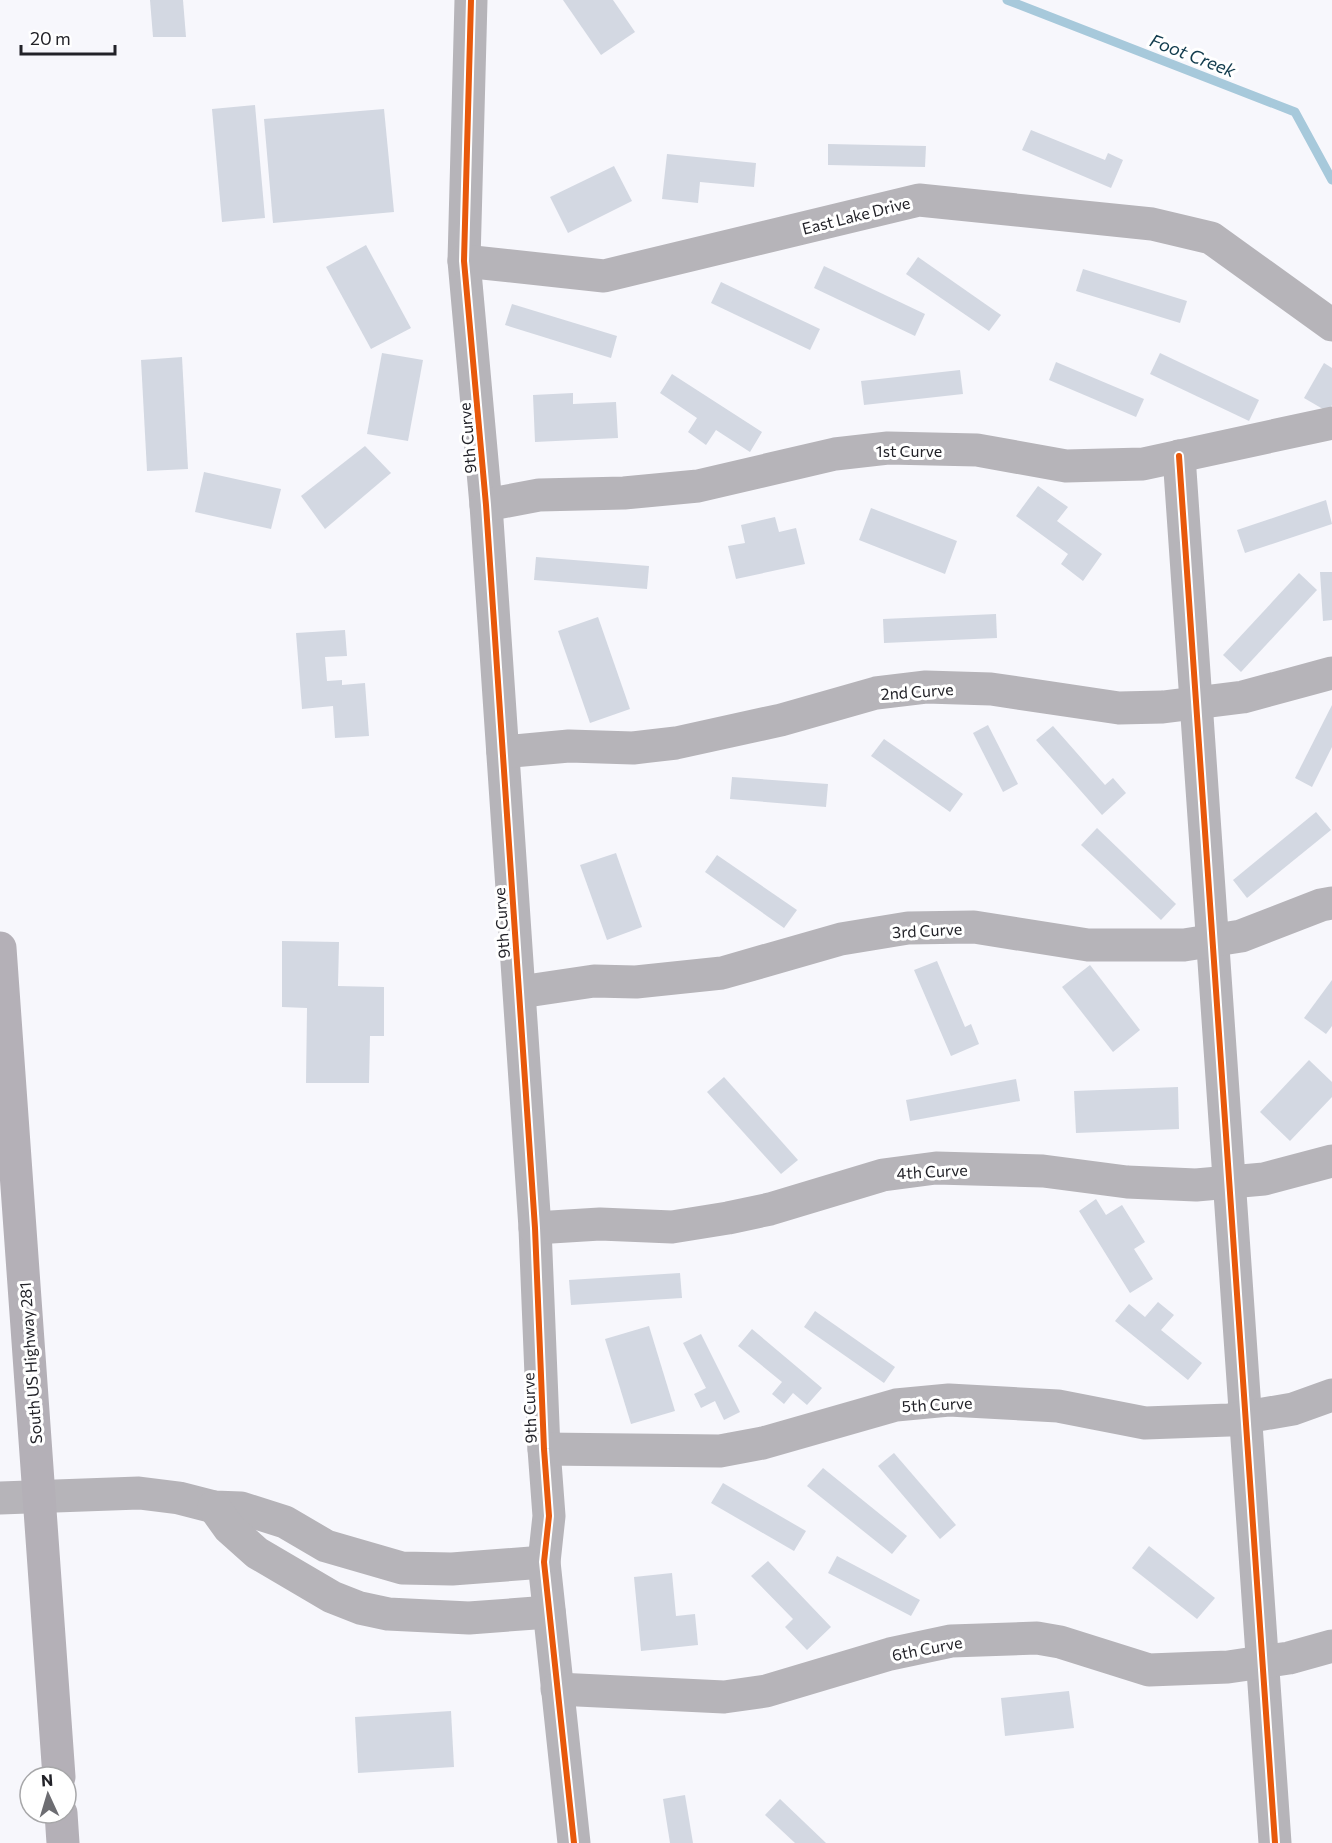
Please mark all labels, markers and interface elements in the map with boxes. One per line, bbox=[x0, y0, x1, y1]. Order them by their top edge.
scale bar bbox=[21, 18, 116, 56]
text: 20 m bbox=[30, 27, 71, 49]
water label: Foot Creek bbox=[1147, 29, 1240, 82]
street label: East Lake Drive bbox=[800, 192, 912, 238]
street label: 9th Curve bbox=[454, 402, 480, 474]
street label: 1st Curve bbox=[876, 441, 942, 460]
street label: 2nd Curve bbox=[880, 679, 954, 703]
street label: 9th Curve bbox=[489, 887, 513, 959]
street label: 3rd Curve bbox=[891, 919, 963, 941]
street label: 4th Curve bbox=[896, 1160, 968, 1182]
street label: South US Highway 281 bbox=[15, 1281, 45, 1445]
street label: 9th Curve bbox=[518, 1372, 540, 1444]
street label: 5th Curve bbox=[901, 1393, 973, 1415]
street label: 6th Curve bbox=[890, 1632, 964, 1664]
north arrow bbox=[18, 1765, 78, 1825]
text: N bbox=[40, 1770, 54, 1789]

